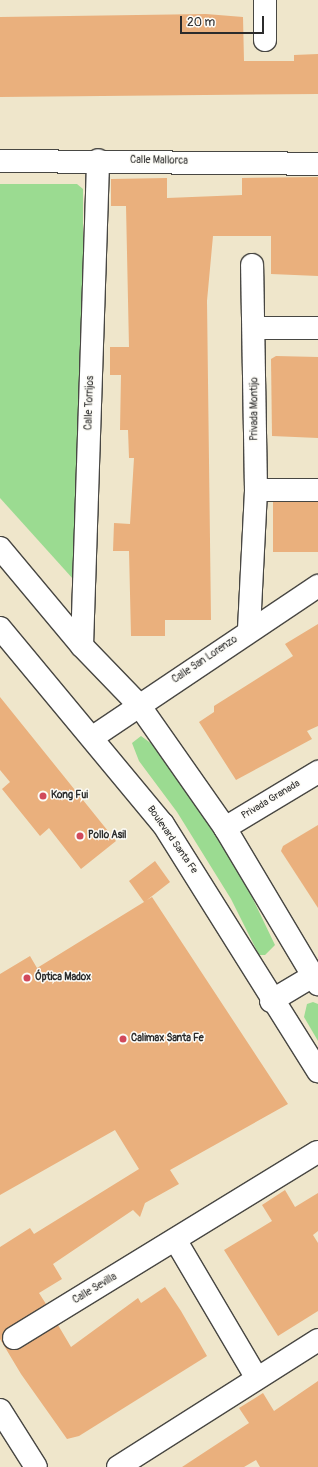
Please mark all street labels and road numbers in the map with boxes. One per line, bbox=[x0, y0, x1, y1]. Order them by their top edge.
street label: Calle Mallorca bbox=[130, 154, 188, 168]
street label: Calle Torrijos bbox=[83, 376, 97, 430]
street label: Privada Montijo bbox=[249, 377, 261, 441]
street label: Calle San Lorenzo bbox=[170, 634, 240, 686]
street label: Privada Granada bbox=[240, 778, 302, 822]
street label: Boulevard Santa Fe bbox=[144, 804, 200, 876]
street label: Calle Sevilla bbox=[71, 1271, 119, 1307]

